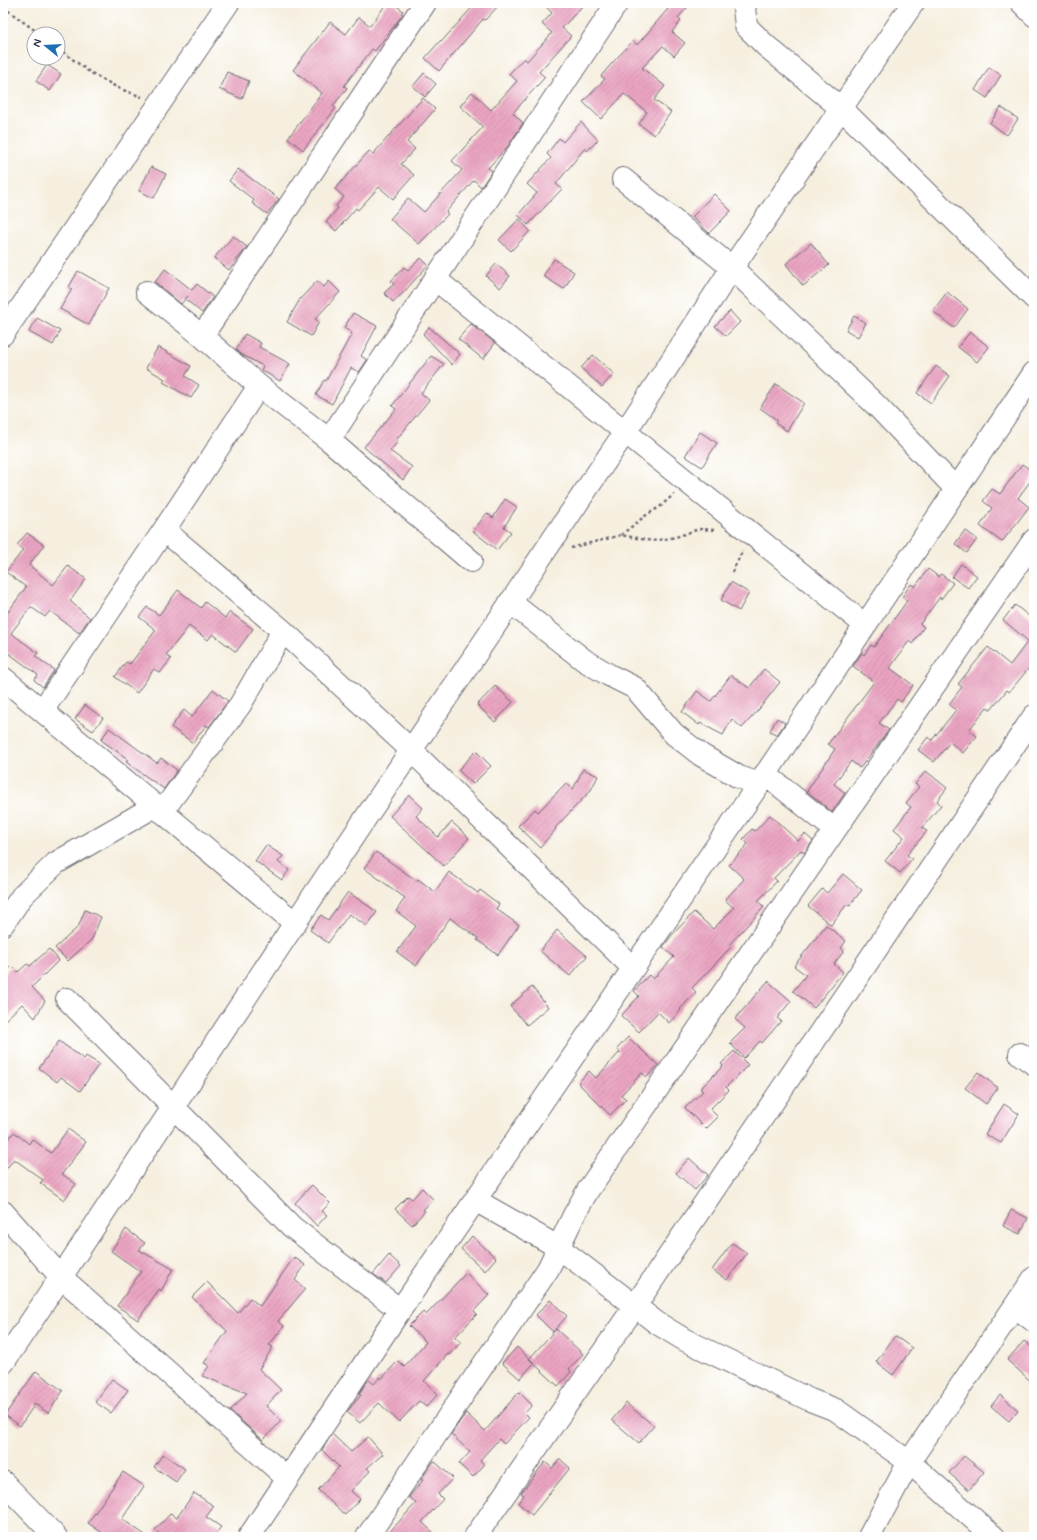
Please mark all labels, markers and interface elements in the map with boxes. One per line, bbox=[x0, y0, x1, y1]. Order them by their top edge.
north arrow bbox=[26, 26, 66, 66]
text: N bbox=[30, 38, 45, 49]

